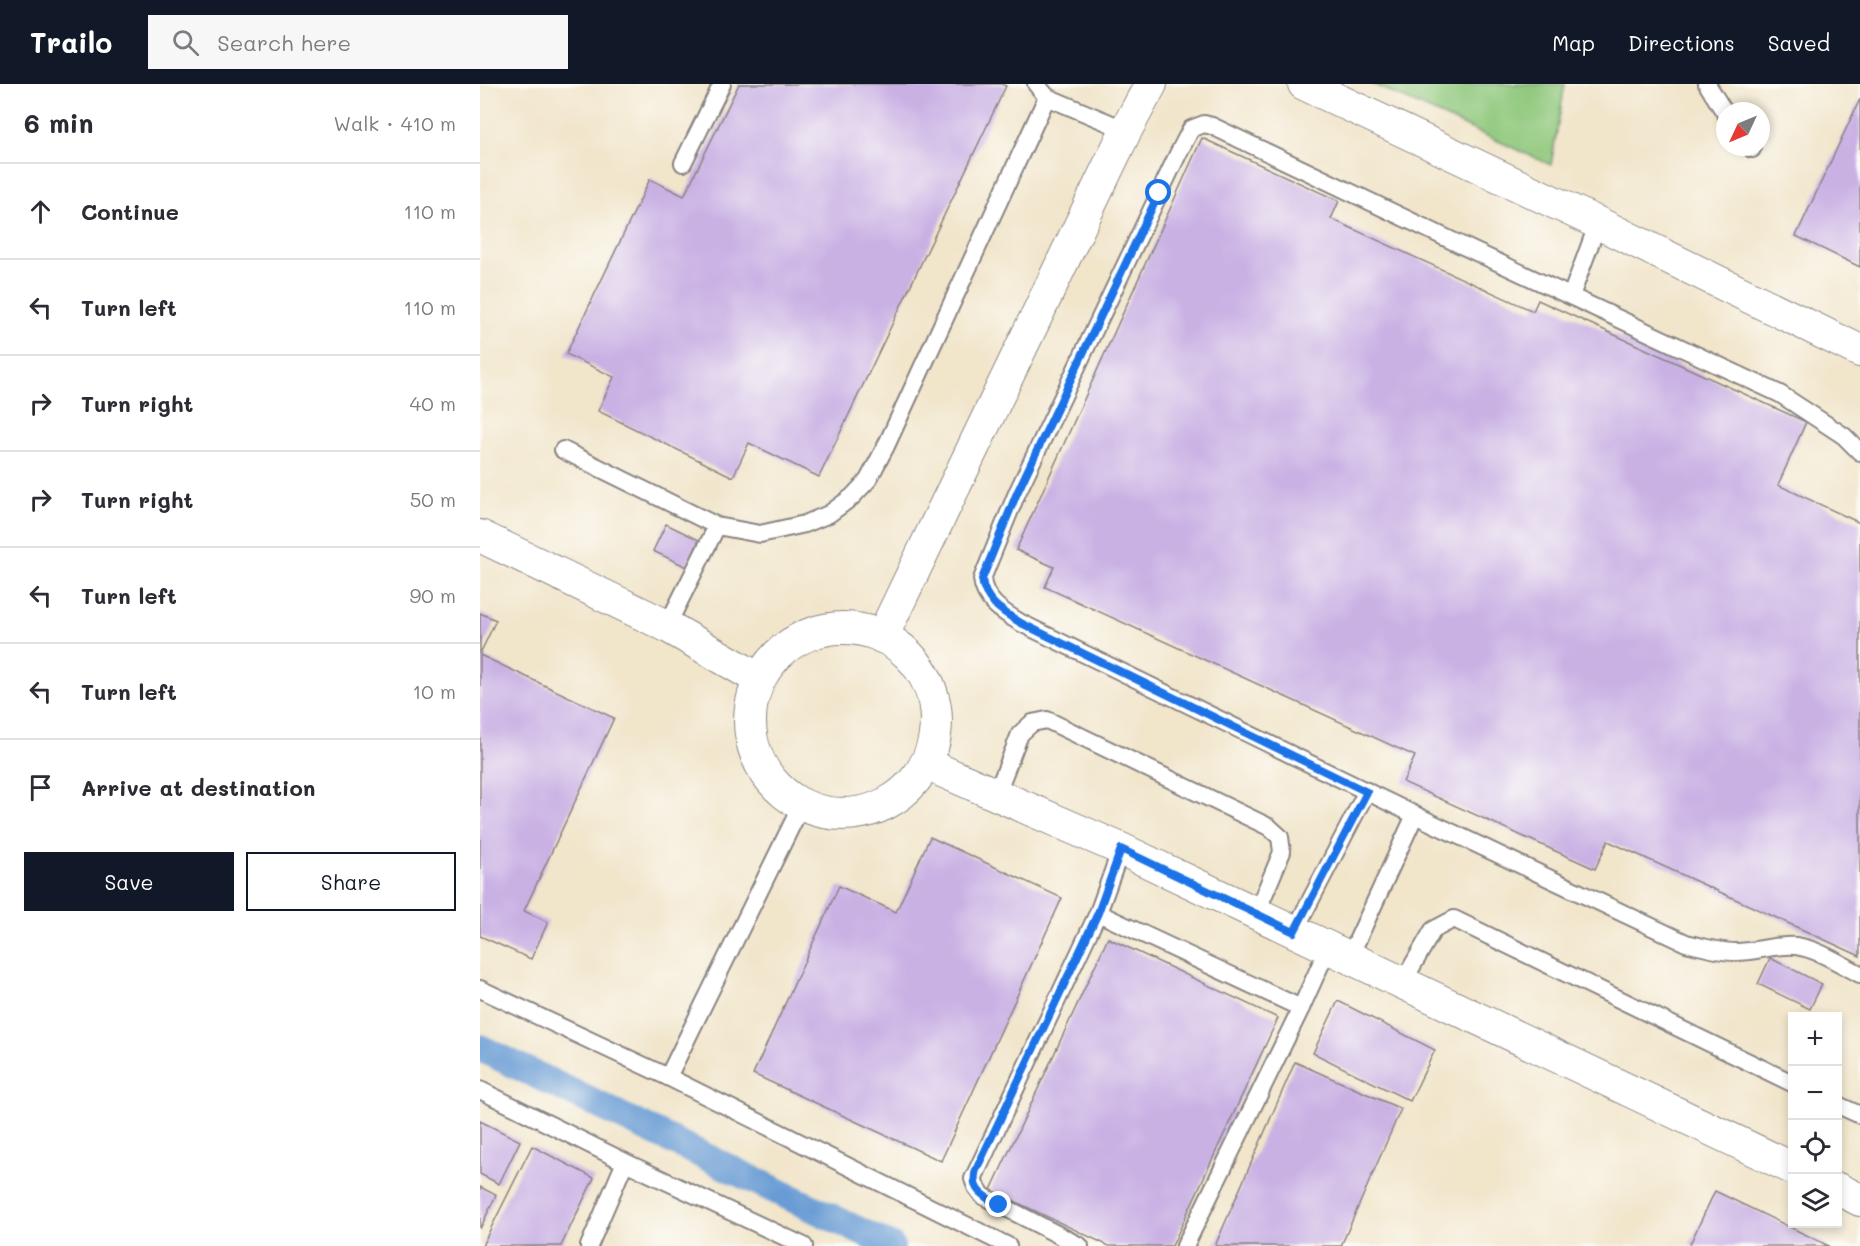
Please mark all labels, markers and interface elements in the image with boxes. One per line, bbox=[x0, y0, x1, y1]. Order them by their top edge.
search box bbox=[148, 15, 568, 69]
text: Trailo bbox=[30, 24, 112, 60]
icon: search bbox=[169, 26, 202, 59]
text: Search here bbox=[217, 28, 351, 57]
text: Map bbox=[1552, 29, 1595, 56]
text: Directions bbox=[1628, 29, 1735, 56]
text: Saved bbox=[1768, 29, 1830, 56]
north arrow bbox=[1716, 102, 1770, 156]
text: 6 min bbox=[24, 106, 93, 140]
text: Walk · 410 m bbox=[333, 110, 456, 136]
route start bbox=[1145, 179, 1171, 205]
icon: ahead bbox=[24, 195, 57, 228]
text: Continue bbox=[81, 197, 179, 226]
text: 110 m bbox=[403, 198, 456, 224]
icon: left bbox=[24, 291, 57, 324]
text: Turn left bbox=[81, 293, 177, 322]
text: 110 m bbox=[403, 294, 456, 320]
icon: right bbox=[24, 387, 57, 420]
text: Turn right bbox=[81, 389, 193, 418]
text: 40 m bbox=[410, 390, 456, 416]
icon: right bbox=[24, 483, 57, 516]
text: Turn right bbox=[81, 485, 193, 514]
text: 50 m bbox=[410, 486, 456, 512]
icon: left bbox=[24, 579, 57, 612]
text: Turn left bbox=[81, 581, 177, 610]
text: 90 m bbox=[410, 582, 456, 608]
icon: left bbox=[24, 675, 57, 708]
text: Turn left bbox=[81, 677, 177, 706]
text: 10 m bbox=[412, 678, 456, 704]
icon: arrive bbox=[24, 771, 57, 804]
text: Arrive at destination bbox=[81, 773, 316, 802]
button: Save bbox=[24, 852, 234, 911]
button: Share bbox=[246, 852, 456, 911]
map controls bbox=[1788, 1012, 1842, 1228]
button: + bbox=[1788, 1012, 1842, 1066]
button: − bbox=[1788, 1066, 1842, 1120]
button: locate bbox=[1788, 1120, 1842, 1174]
button: layers bbox=[1788, 1174, 1842, 1228]
route end bbox=[985, 1191, 1011, 1217]

